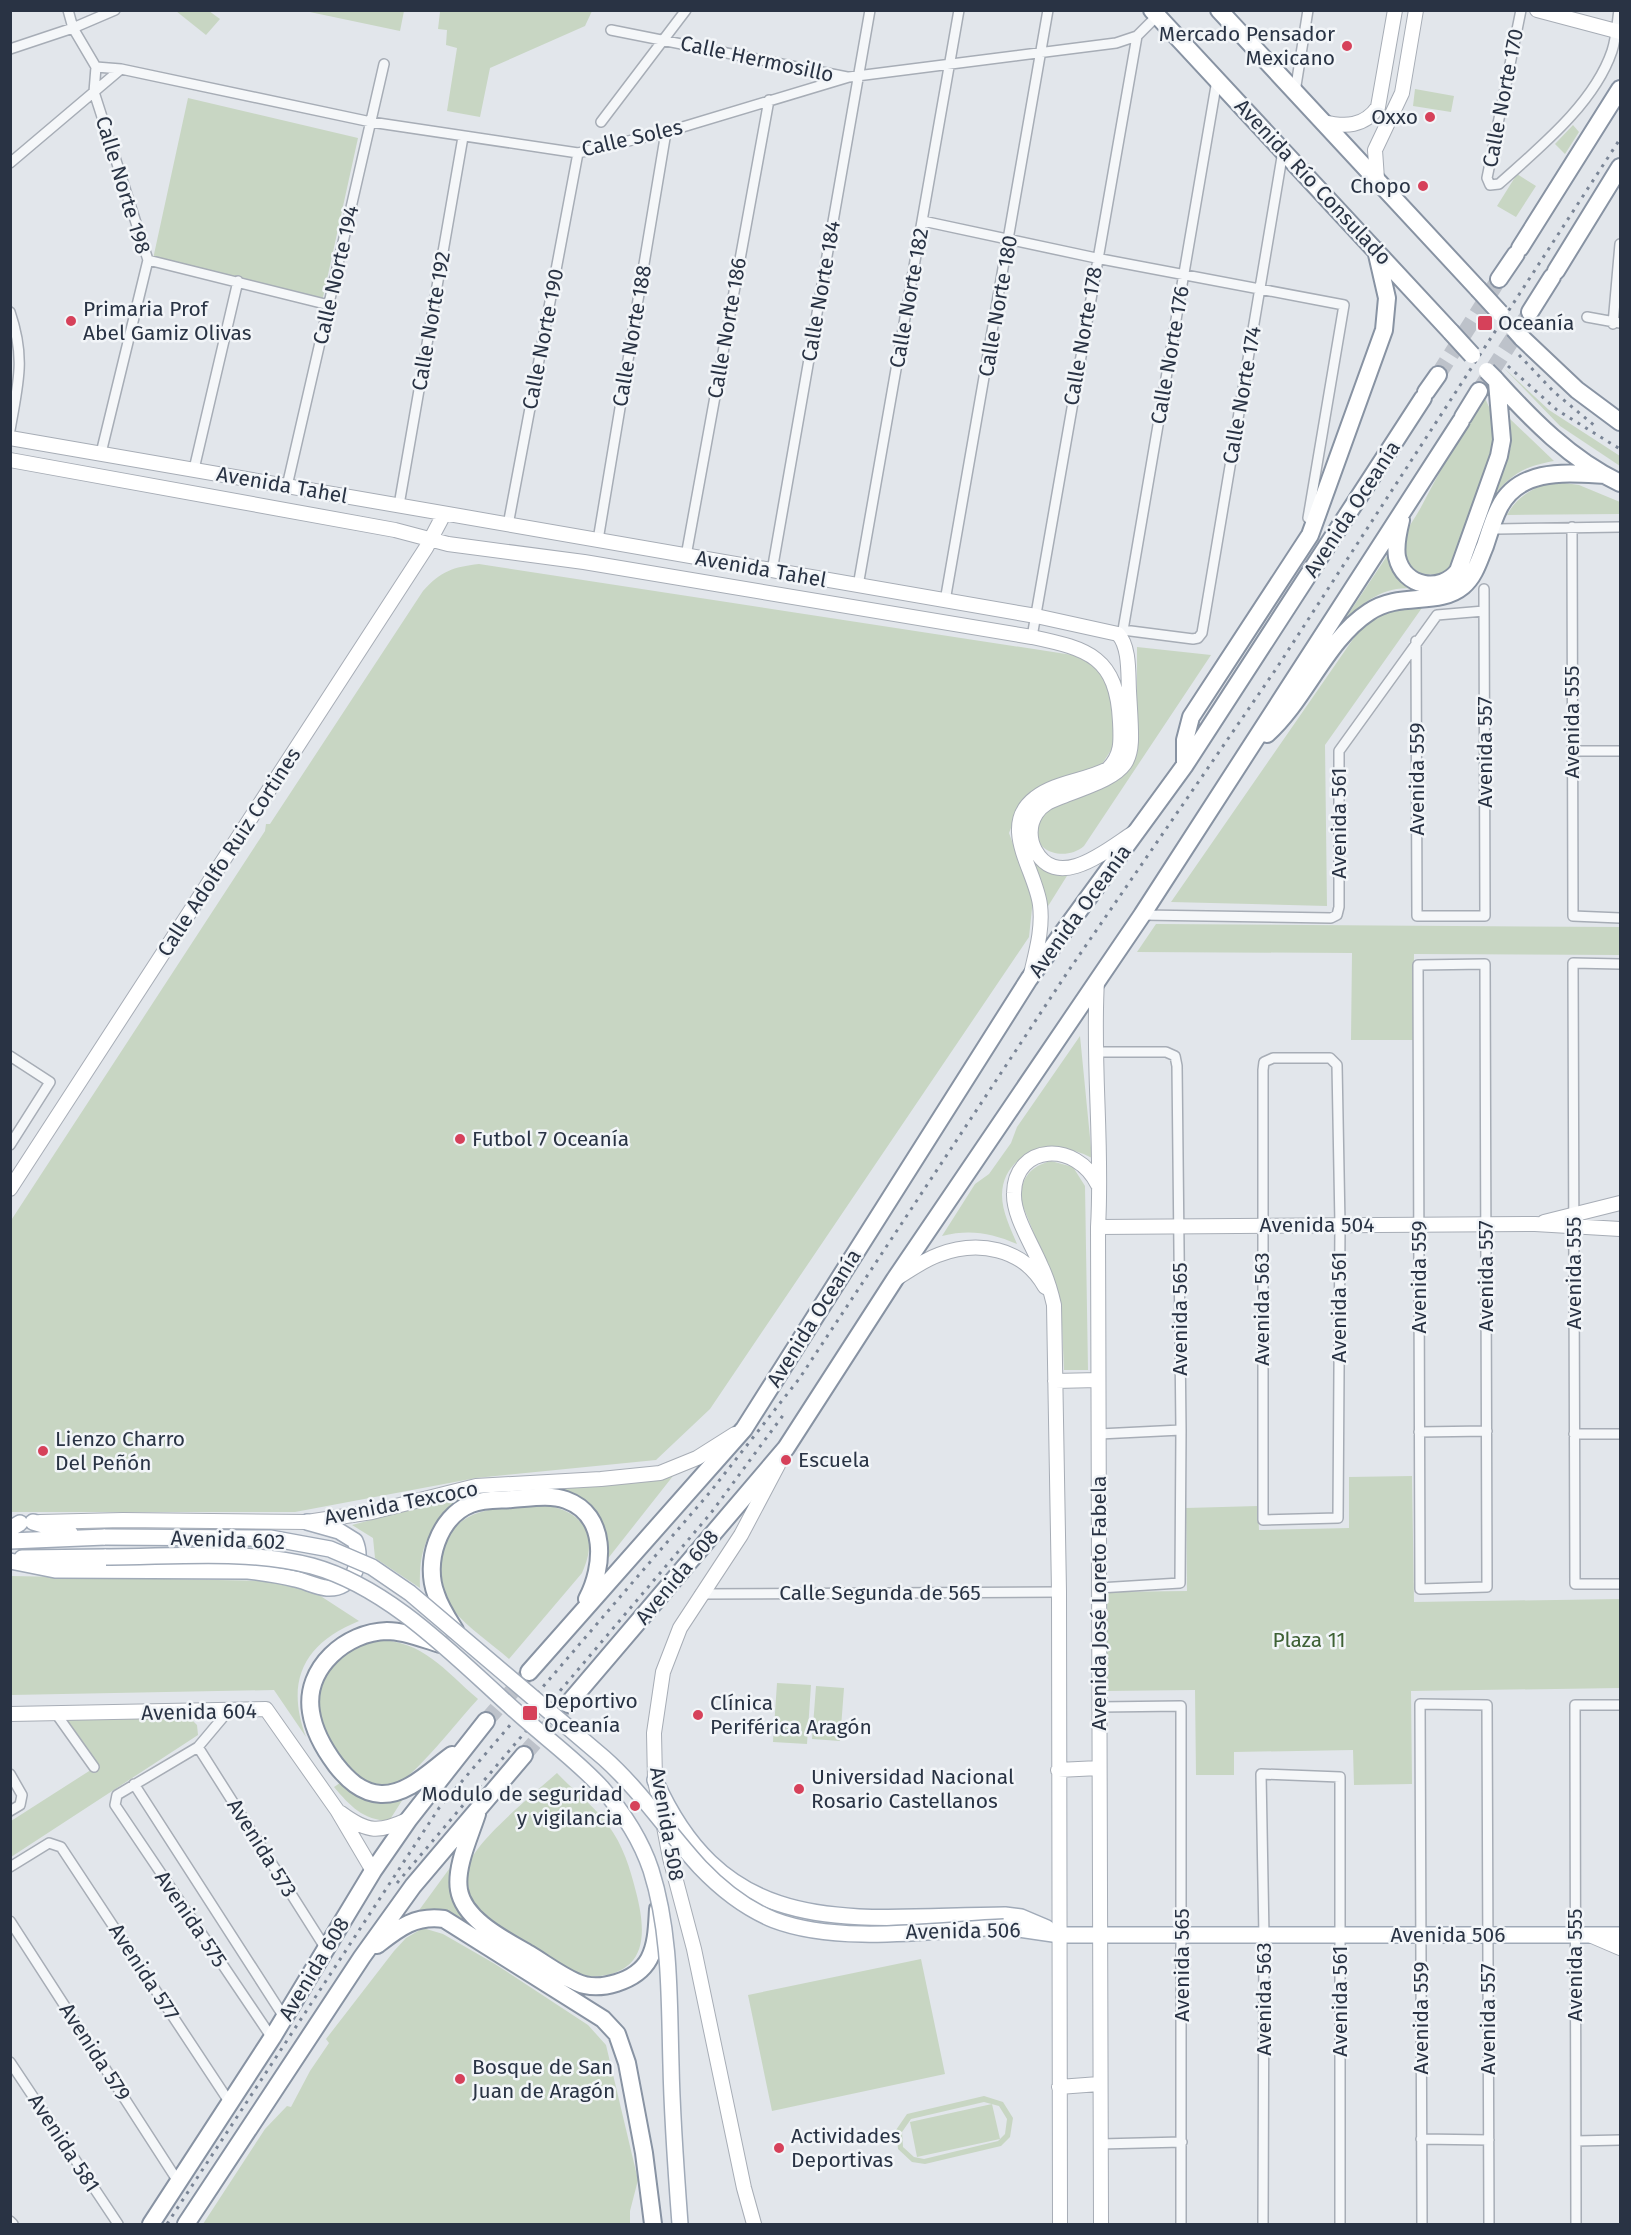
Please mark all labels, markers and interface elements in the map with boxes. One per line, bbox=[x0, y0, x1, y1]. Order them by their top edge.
place label: Mercado Pensador Mexicano bbox=[1159, 21, 1335, 71]
street label: Calle Norte 170 bbox=[1477, 26, 1529, 170]
street label: Calle Hermosillo bbox=[678, 30, 836, 88]
marker: Mercado Pensador Mexicano bbox=[1340, 39, 1354, 53]
street label: Avenida Río Consulado bbox=[1229, 93, 1397, 271]
place label: Oxxo bbox=[1371, 104, 1418, 130]
marker: Oxxo bbox=[1423, 110, 1437, 124]
street label: Calle Norte 198 bbox=[90, 113, 156, 257]
street label: Calle Soles bbox=[579, 114, 685, 162]
place label: Chopo bbox=[1350, 173, 1411, 199]
marker: Chopo bbox=[1416, 179, 1430, 193]
street label: Calle Norte 194 bbox=[307, 203, 365, 347]
street label: Calle Norte 184 bbox=[796, 218, 846, 364]
street label: Calle Norte 182 bbox=[884, 226, 934, 370]
street label: Calle Norte 180 bbox=[973, 233, 1023, 379]
street label: Calle Norte 192 bbox=[406, 249, 456, 393]
street label: Calle Norte 186 bbox=[702, 255, 752, 401]
street label: Calle Norte 188 bbox=[607, 263, 657, 409]
street label: Calle Norte 178 bbox=[1058, 265, 1108, 407]
street label: Calle Norte 190 bbox=[517, 266, 569, 412]
street label: Calle Norte 176 bbox=[1145, 284, 1195, 426]
place label: Primaria Prof Abel Gamiz Olivas bbox=[83, 296, 252, 346]
place label: Oceanía bbox=[1498, 310, 1574, 336]
marker: Primaria Prof Abel Gamiz Olivas bbox=[64, 314, 78, 328]
marker: Oceanía bbox=[1476, 314, 1494, 332]
street label: Calle Norte 174 bbox=[1217, 324, 1267, 466]
street label: Avenida Oceanía bbox=[1298, 436, 1406, 582]
street label: Avenida Tahel bbox=[214, 461, 350, 509]
street label: Avenida Tahel bbox=[693, 545, 829, 593]
street label: Avenida 555 bbox=[1559, 666, 1585, 778]
street label: Avenida 557 bbox=[1472, 696, 1498, 808]
street label: Avenida 559 bbox=[1404, 722, 1430, 836]
street label: Calle Adolfo Ruiz Cortines bbox=[152, 742, 306, 961]
street label: Avenida 561 bbox=[1326, 767, 1352, 879]
street label: Avenida Oceanía bbox=[1023, 839, 1137, 983]
place label: Futbol 7 Oceanía bbox=[472, 1126, 629, 1152]
marker: Futbol 7 Oceanía bbox=[453, 1132, 467, 1146]
street label: Avenida 504 bbox=[1260, 1212, 1374, 1238]
street label: Avenida 555 bbox=[1561, 1217, 1587, 1329]
street label: Avenida 559 bbox=[1406, 1220, 1432, 1334]
street label: Avenida 557 bbox=[1473, 1220, 1499, 1332]
street label: Avenida Oceanía bbox=[761, 1244, 867, 1392]
street label: Avenida 561 bbox=[1326, 1251, 1352, 1363]
street label: Avenida 563 bbox=[1249, 1252, 1275, 1366]
street label: Avenida 565 bbox=[1167, 1262, 1193, 1376]
place label: Lienzo Charro Del Peñón bbox=[55, 1426, 185, 1476]
marker: Lienzo Charro Del Peñón bbox=[36, 1444, 50, 1458]
place label: Escuela bbox=[798, 1447, 870, 1473]
marker: Escuela bbox=[779, 1453, 793, 1467]
street label: Avenida Texcoco bbox=[322, 1475, 480, 1531]
street label: Avenida José Loreto Fabela bbox=[1086, 1475, 1112, 1731]
street label: Avenida 608 bbox=[630, 1524, 724, 1630]
street label: Avenida 602 bbox=[170, 1525, 286, 1555]
street label: Calle Segunda de 565 bbox=[779, 1580, 981, 1606]
park label: Plaza 11 bbox=[1272, 1627, 1346, 1653]
place label: Deportivo Oceanía bbox=[544, 1688, 638, 1738]
place label: Clínica Periférica Aragón bbox=[710, 1690, 872, 1740]
street label: Avenida 604 bbox=[141, 1698, 257, 1726]
marker: Deportivo Oceanía bbox=[521, 1704, 539, 1722]
marker: Clínica Periférica Aragón bbox=[691, 1708, 705, 1722]
place label: Universidad Nacional Rosario Castellanos bbox=[811, 1764, 1014, 1814]
street label: Avenida 508 bbox=[644, 1765, 690, 1883]
place label: Modulo de seguridad y vigilancia bbox=[421, 1781, 623, 1831]
marker: Universidad Nacional Rosario Castellanos bbox=[792, 1782, 806, 1796]
street label: Avenida 573 bbox=[222, 1794, 302, 1902]
marker: Modulo de seguridad y vigilancia bbox=[628, 1799, 642, 1813]
street label: Avenida 575 bbox=[149, 1866, 233, 1972]
street label: Avenida 565 bbox=[1169, 1908, 1195, 2022]
street label: Avenida 555 bbox=[1562, 1909, 1588, 2021]
street label: Avenida 608 bbox=[273, 1913, 355, 2025]
street label: Avenida 506 bbox=[905, 1917, 1021, 1945]
street label: Avenida 577 bbox=[103, 1919, 185, 2025]
street label: Avenida 506 bbox=[1391, 1922, 1505, 1948]
street label: Avenida 563 bbox=[1251, 1942, 1277, 2056]
street label: Avenida 561 bbox=[1327, 1945, 1353, 2057]
street label: Avenida 559 bbox=[1408, 1961, 1434, 2075]
street label: Avenida 557 bbox=[1475, 1963, 1501, 2075]
street label: Avenida 579 bbox=[54, 1998, 136, 2106]
place label: Bosque de San Juan de Aragón bbox=[472, 2054, 615, 2104]
marker: Bosque de San Juan de Aragón bbox=[453, 2072, 467, 2086]
street label: Avenida 581 bbox=[23, 2089, 105, 2197]
place label: Actividades Deportivas bbox=[791, 2123, 901, 2173]
marker: Actividades Deportivas bbox=[772, 2141, 786, 2155]

